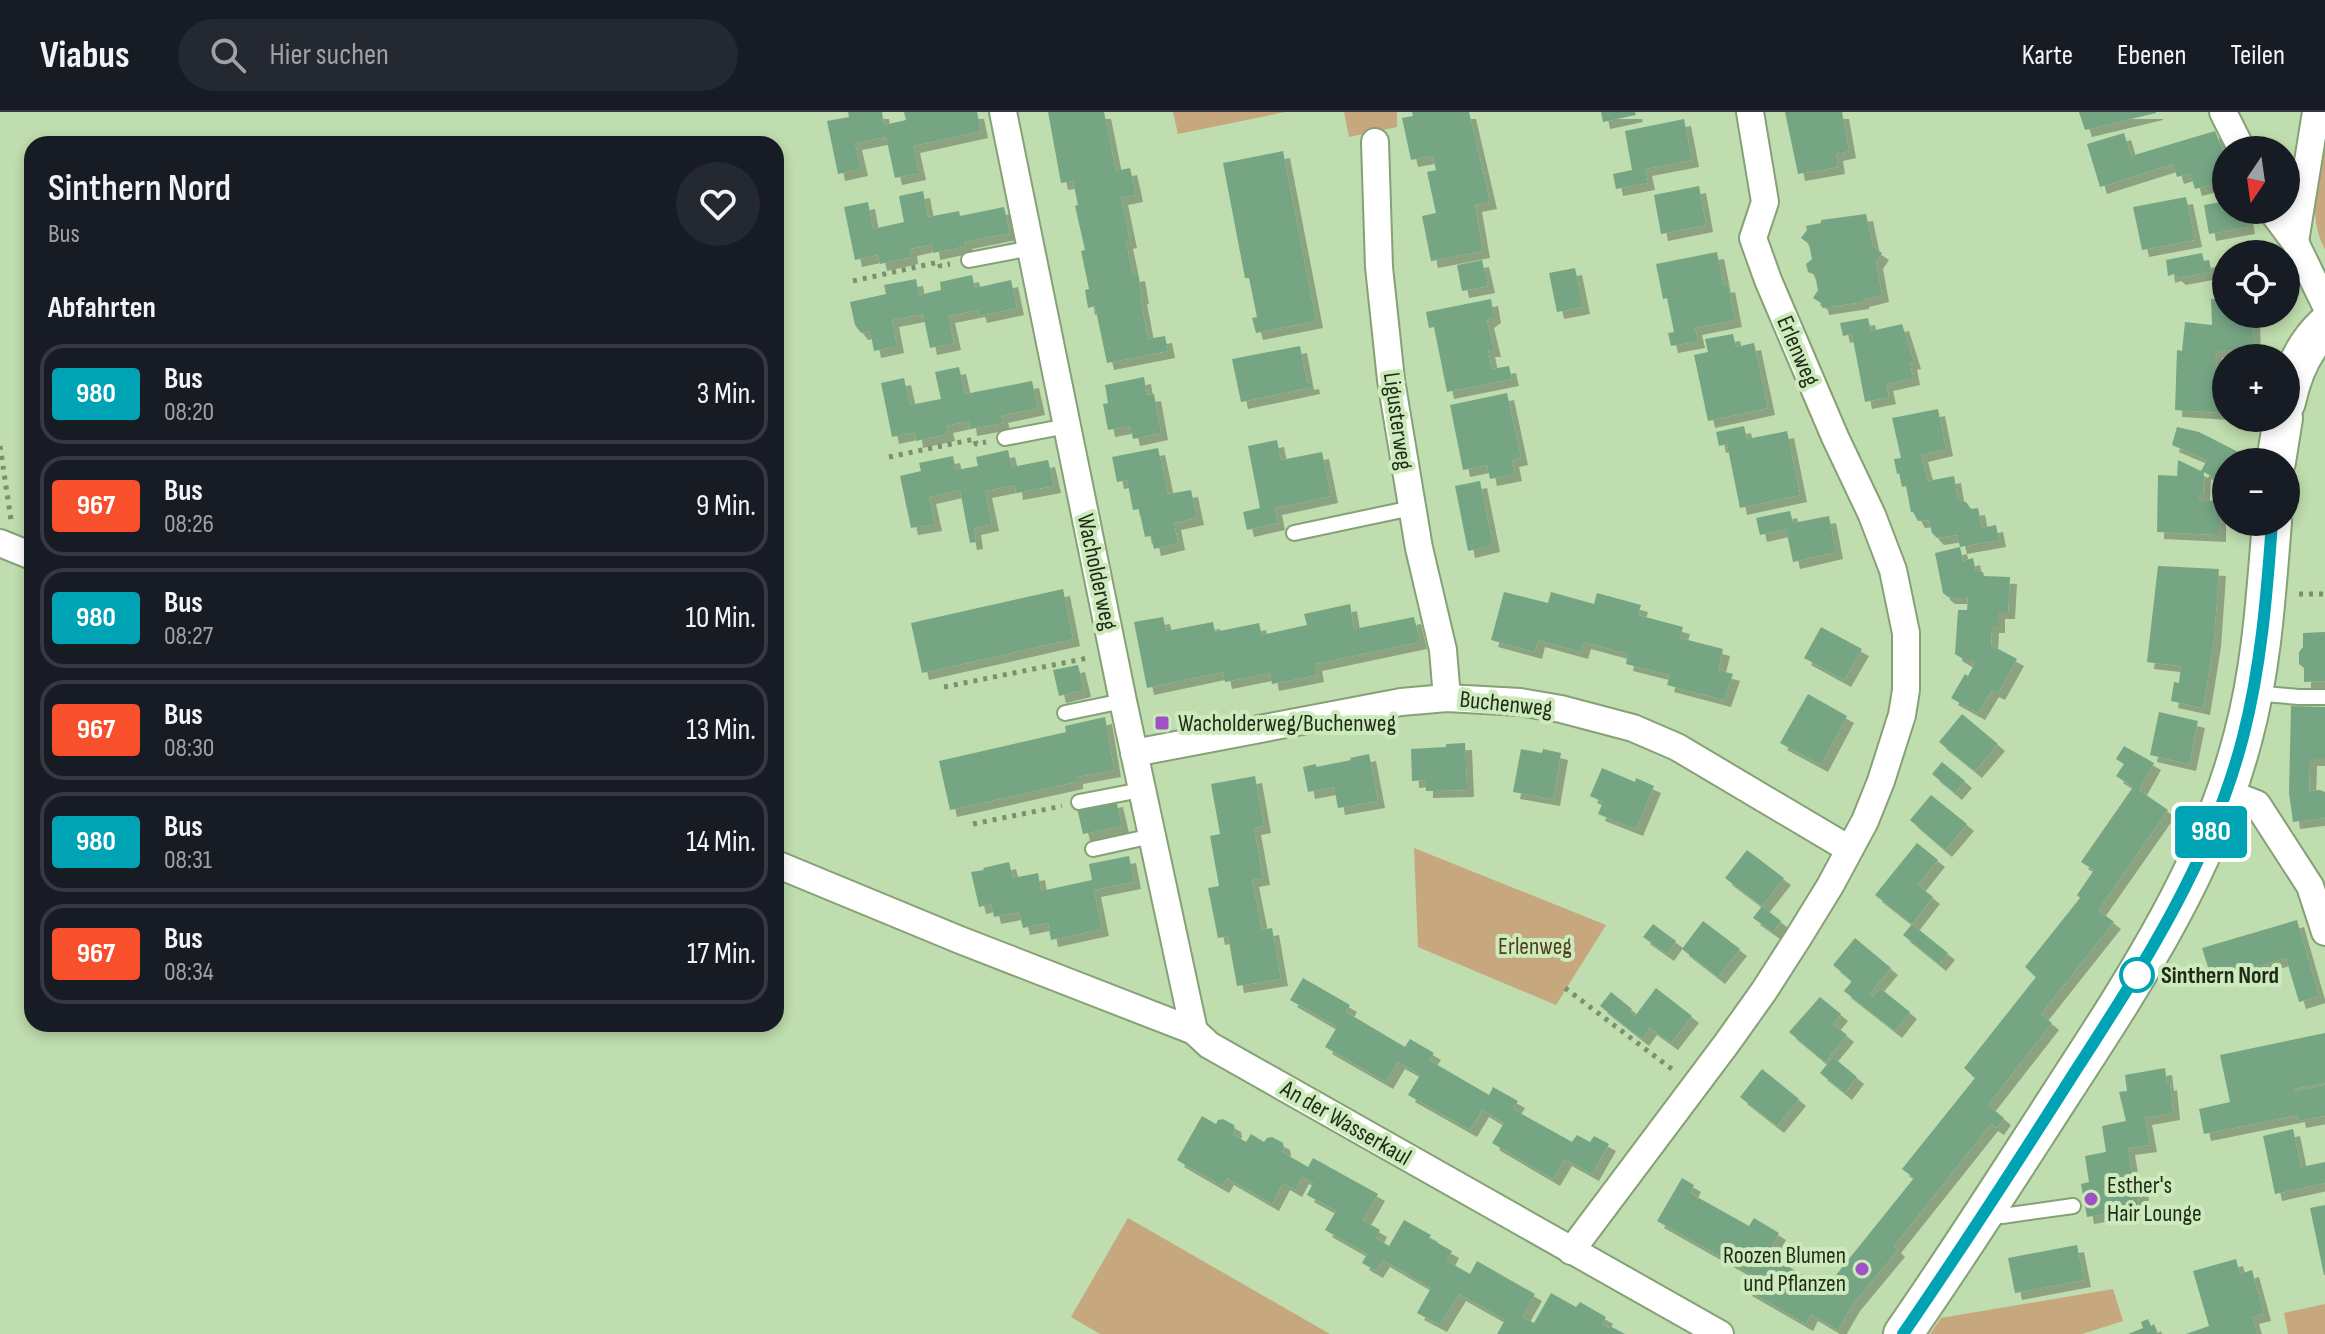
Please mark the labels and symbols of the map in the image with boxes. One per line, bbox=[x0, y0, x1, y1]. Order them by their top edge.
north arrow bbox=[2212, 136, 2300, 224]
street label: Erlenweg bbox=[1770, 311, 1826, 391]
street label: Ligusterweg bbox=[1377, 370, 1419, 472]
street label: Wacholderweg bbox=[1071, 511, 1123, 633]
street label: Buchenweg bbox=[1458, 685, 1554, 723]
place label: Wacholderweg/Buchenweg bbox=[1178, 709, 1396, 738]
marker: Wacholderweg/Buchenweg bbox=[1153, 714, 1171, 732]
line badge: 980 bbox=[2165, 806, 2257, 858]
park label: Erlenweg bbox=[1498, 932, 1572, 961]
marker: Sinthern Nord bbox=[2120, 958, 2154, 992]
place label: Sinthern Nord bbox=[2161, 961, 2279, 990]
street label: An der Wasserkaul bbox=[1275, 1073, 1416, 1172]
place label: Esther's Hair Lounge bbox=[2107, 1171, 2202, 1228]
marker: Esther's Hair Lounge bbox=[2082, 1190, 2100, 1208]
place label: Roozen Blumen und Pflanzen bbox=[1723, 1241, 1846, 1298]
marker: Roozen Blumen und Pflanzen bbox=[1853, 1260, 1871, 1278]

